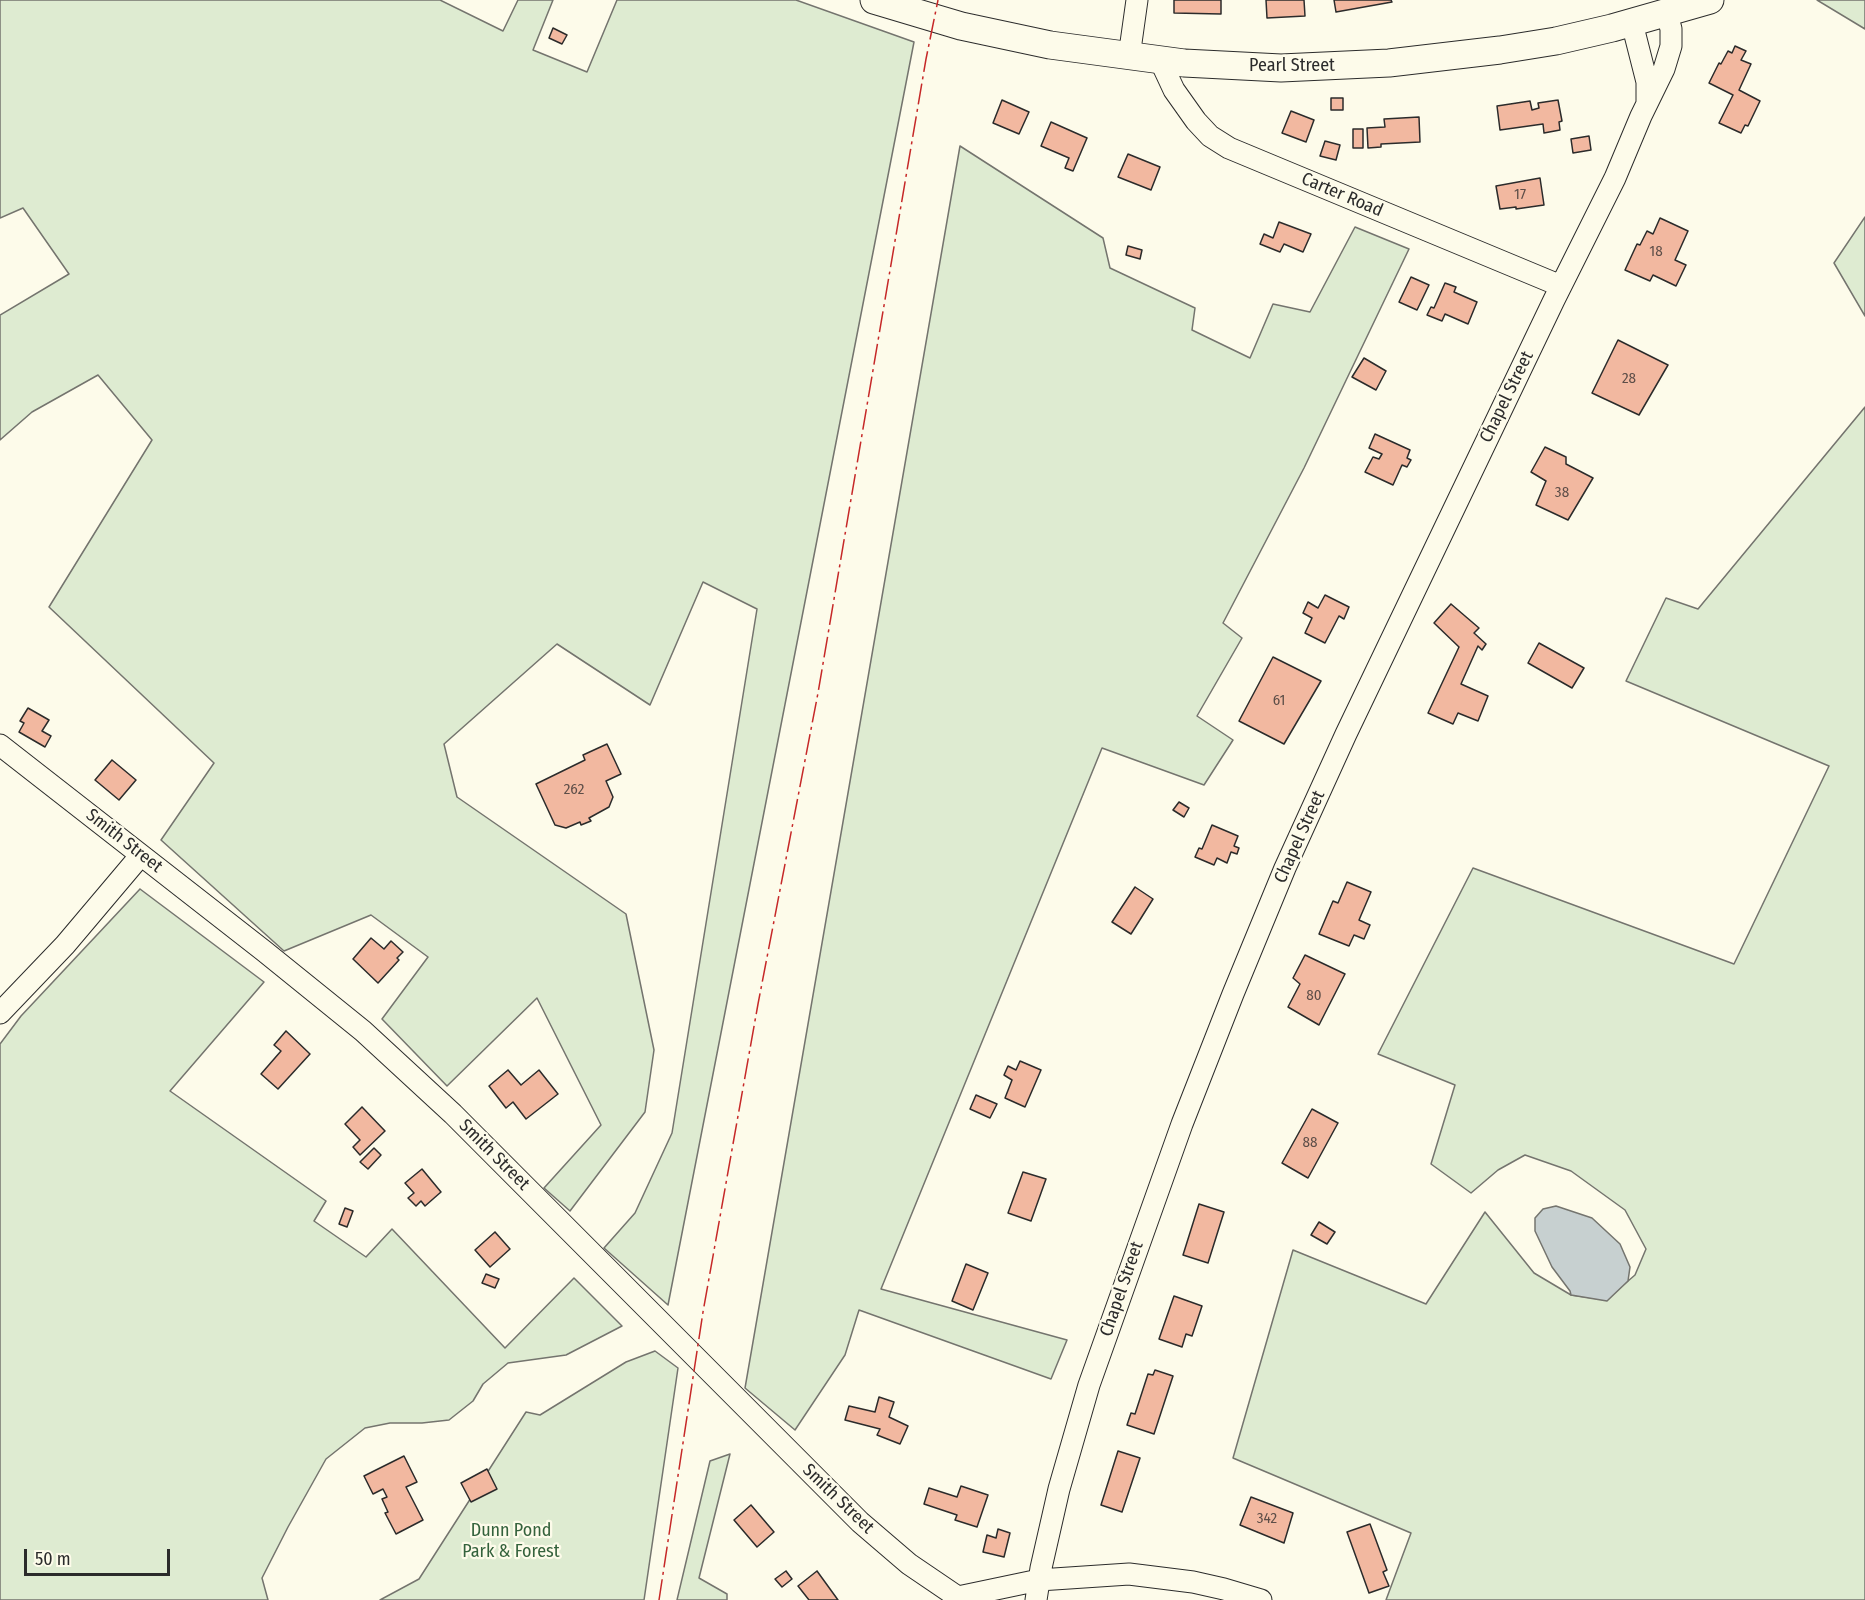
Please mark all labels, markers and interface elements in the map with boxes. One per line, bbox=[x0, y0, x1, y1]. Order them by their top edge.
street label: Pearl Street bbox=[1249, 55, 1335, 77]
street label: Carter Road bbox=[1298, 168, 1386, 222]
house number: 17 bbox=[1514, 186, 1526, 204]
house number: 18 bbox=[1649, 243, 1663, 261]
street label: Chapel Street bbox=[1476, 348, 1538, 446]
house number: 28 bbox=[1622, 370, 1636, 388]
house number: 38 bbox=[1555, 484, 1569, 502]
house number: 61 bbox=[1273, 692, 1285, 710]
house number: 262 bbox=[564, 781, 584, 799]
street label: Chapel Street bbox=[1270, 787, 1330, 887]
street label: Smith Street bbox=[81, 804, 167, 878]
house number: 80 bbox=[1306, 987, 1322, 1005]
street label: Smith Street bbox=[454, 1115, 534, 1195]
house number: 88 bbox=[1303, 1134, 1317, 1152]
street label: Chapel Street bbox=[1096, 1239, 1148, 1339]
street label: Smith Street bbox=[798, 1460, 878, 1538]
house number: 342 bbox=[1257, 1510, 1277, 1528]
park label: Dunn Pond Park & Forest bbox=[462, 1520, 560, 1562]
scale bar bbox=[27, 1537, 172, 1575]
text: 50 m bbox=[35, 1548, 71, 1570]

